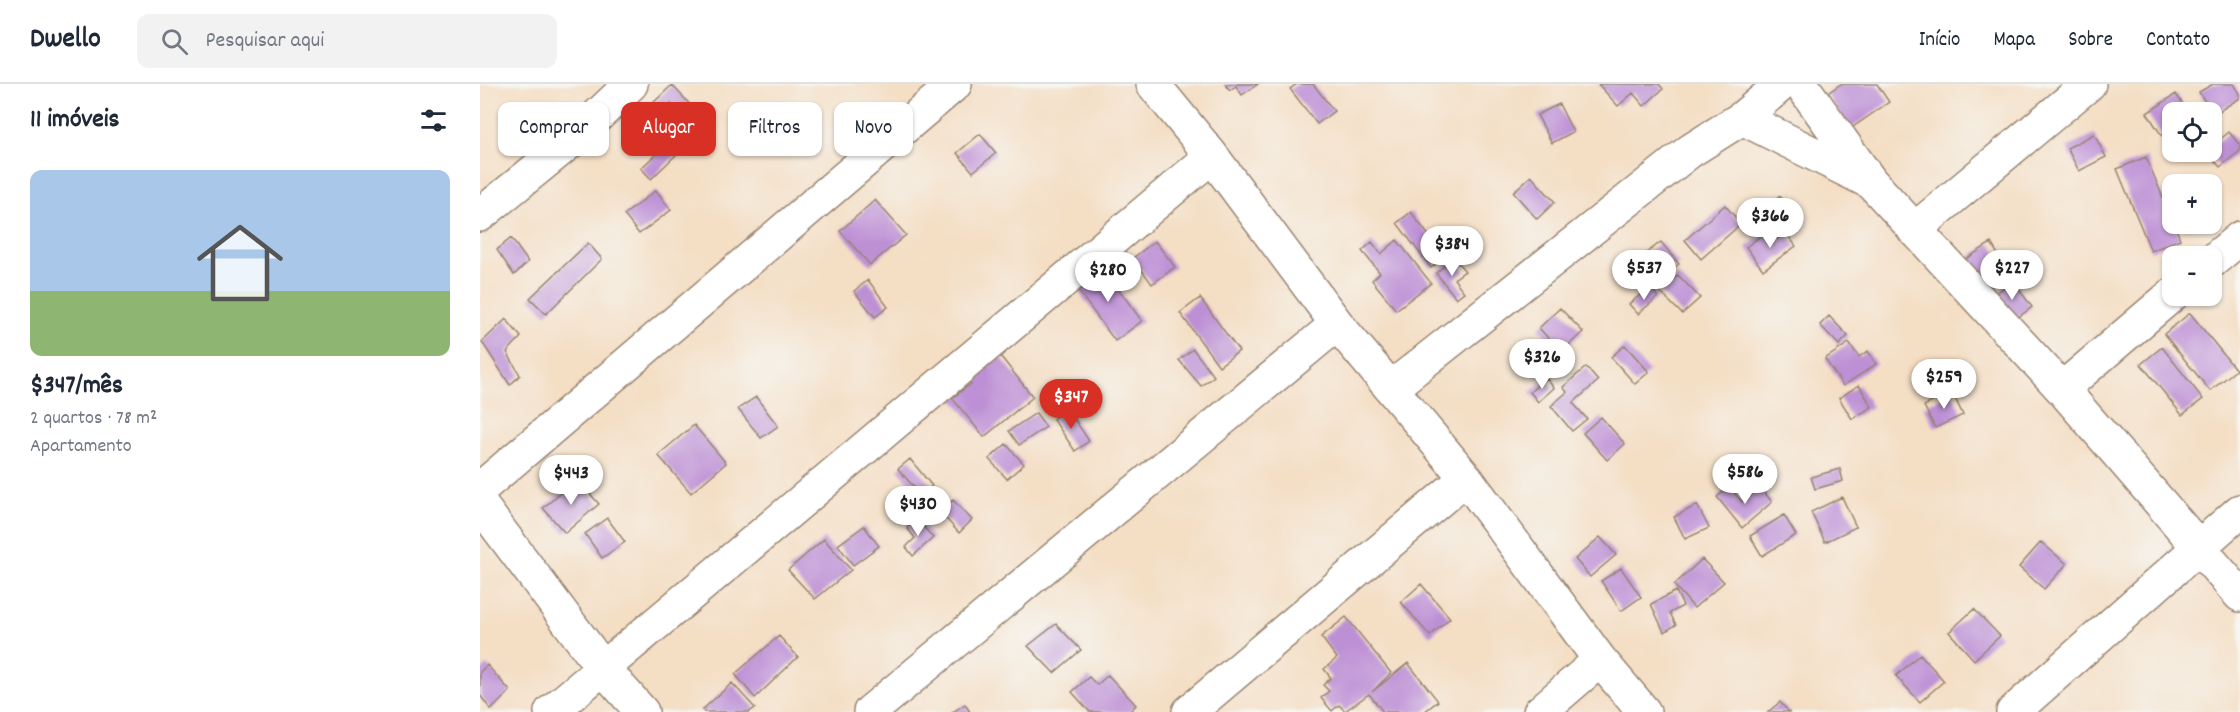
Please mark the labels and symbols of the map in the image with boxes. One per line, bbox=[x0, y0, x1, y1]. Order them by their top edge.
pin: $366 bbox=[1734, 198, 1806, 249]
pin: $384 bbox=[1416, 226, 1488, 277]
pin: $537 bbox=[1608, 250, 1680, 301]
pin: $227 bbox=[1976, 250, 2048, 301]
pin: $280 bbox=[1072, 252, 1144, 303]
pin: $326 bbox=[1506, 339, 1578, 390]
pin: $259 bbox=[1908, 359, 1980, 410]
pin: $347 bbox=[1035, 379, 1107, 430]
pin: $586 bbox=[1709, 454, 1781, 505]
pin: $443 bbox=[535, 455, 607, 506]
pin: $430 bbox=[882, 486, 954, 537]

